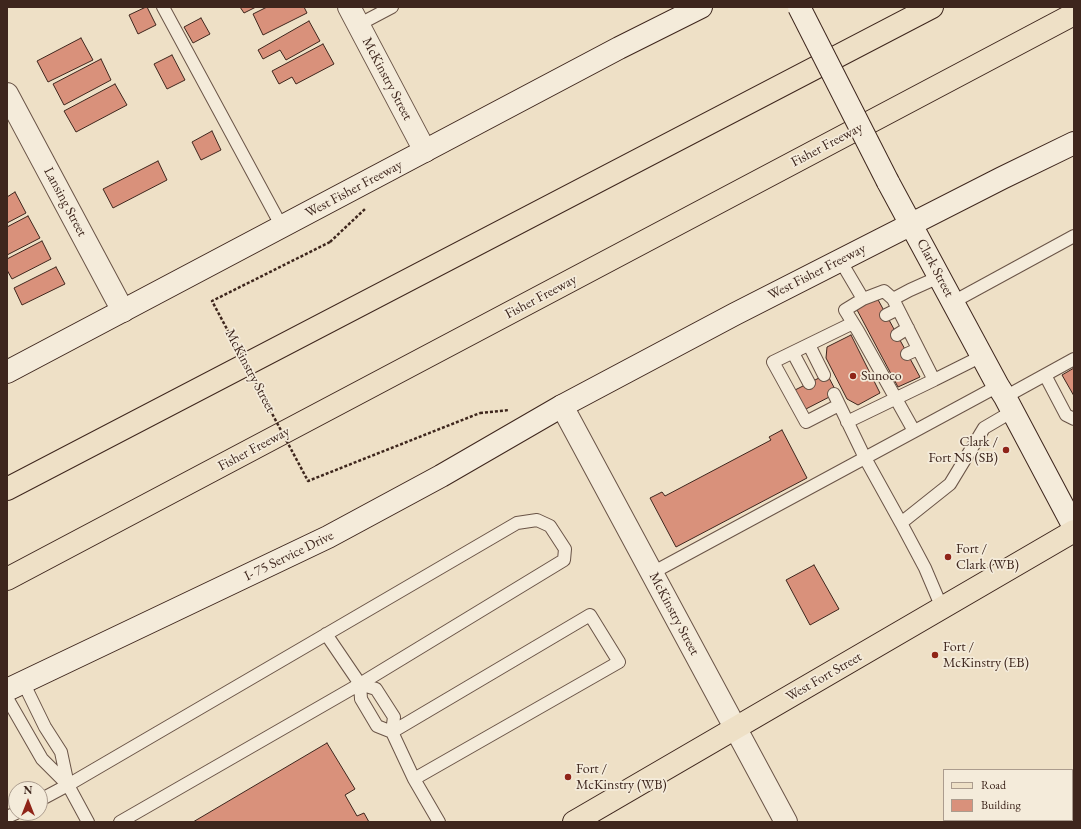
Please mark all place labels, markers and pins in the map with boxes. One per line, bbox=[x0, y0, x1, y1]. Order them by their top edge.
place label: Sunoco bbox=[861, 368, 902, 384]
marker: Sunoco bbox=[848, 371, 858, 381]
place label: Clark / Fort NS (SB) bbox=[929, 434, 998, 466]
marker: Clark / Fort NS (SB) bbox=[1001, 445, 1011, 455]
place label: Fort / Clark (WB) bbox=[956, 541, 1019, 574]
marker: Fort / Clark (WB) bbox=[943, 552, 953, 562]
place label: Fort / McKinstry (EB) bbox=[943, 639, 1029, 672]
marker: Fort / McKinstry (EB) bbox=[930, 650, 940, 660]
place label: Fort / McKinstry (WB) bbox=[576, 761, 667, 794]
marker: Fort / McKinstry (WB) bbox=[563, 772, 573, 782]

